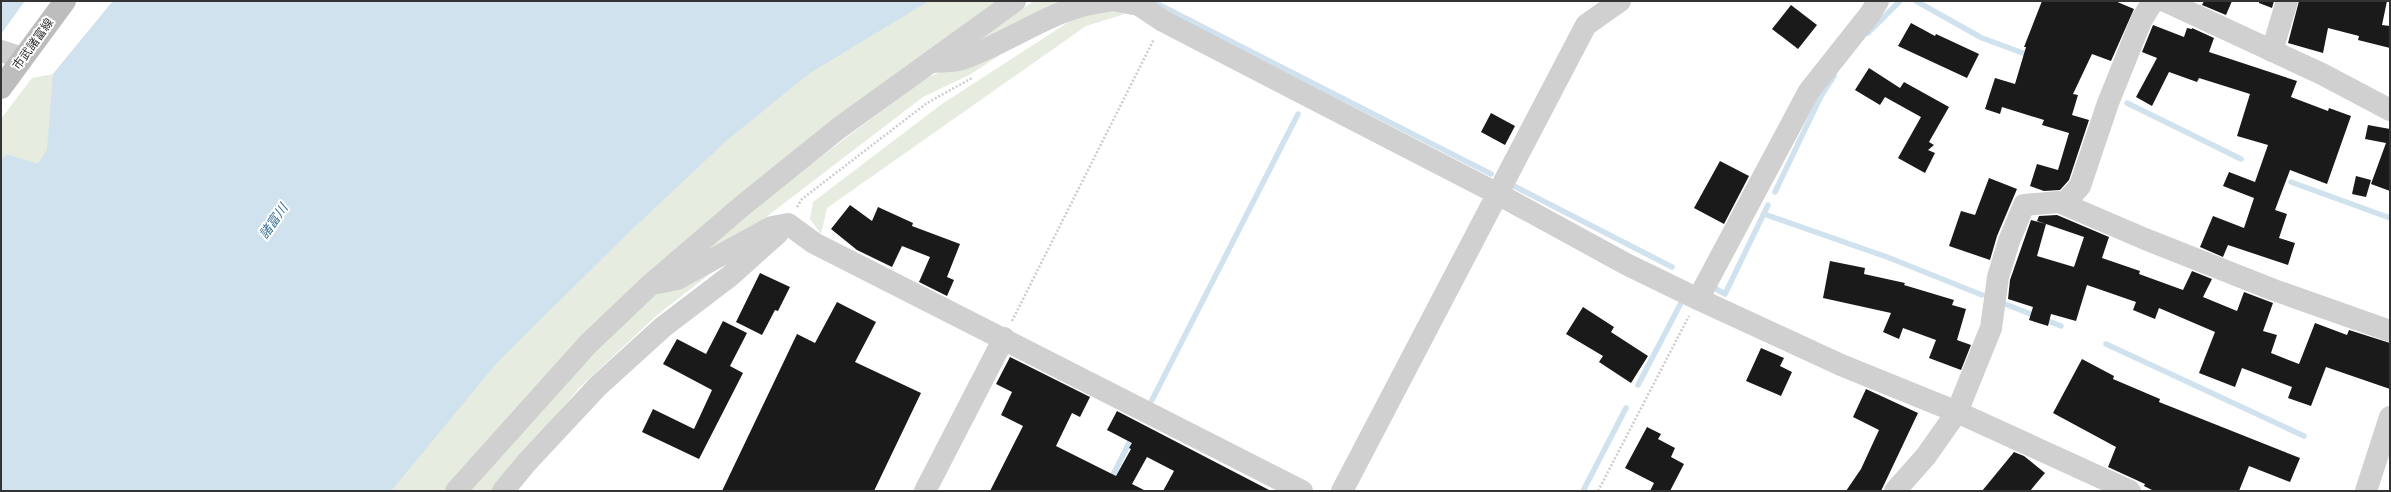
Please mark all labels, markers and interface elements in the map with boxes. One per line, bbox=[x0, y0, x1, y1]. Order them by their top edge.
street label: 市武諸富線 bbox=[10, 16, 57, 73]
water label: 諸富川 bbox=[256, 199, 293, 242]

